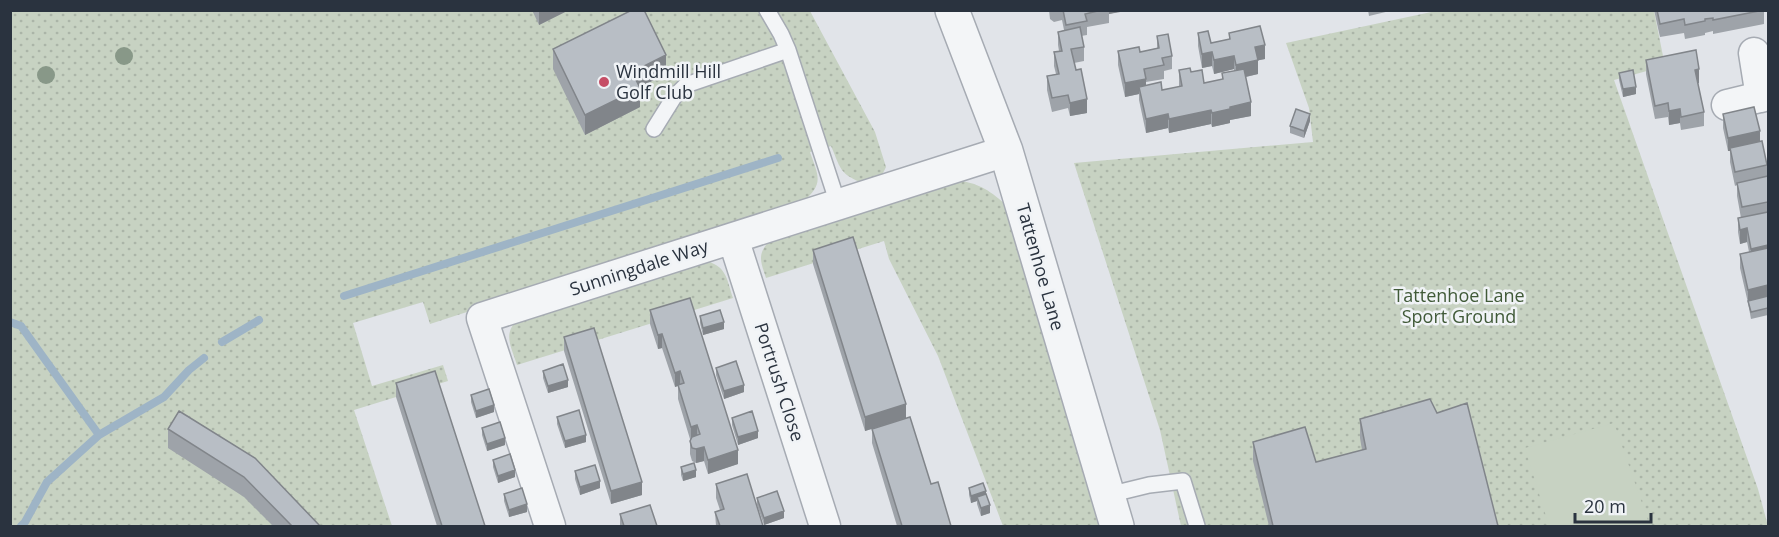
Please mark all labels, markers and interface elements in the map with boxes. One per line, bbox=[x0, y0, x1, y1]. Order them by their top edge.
place label: Windmill Hill Golf Club bbox=[616, 59, 721, 104]
marker: Windmill Hill Golf Club bbox=[597, 75, 611, 89]
street label: Tattenhoe Lane bbox=[1011, 200, 1071, 333]
street label: Sunningdale Way bbox=[566, 233, 712, 301]
park label: Tattenhoe Lane Sport Ground bbox=[1393, 283, 1525, 328]
street label: Portrush Close bbox=[749, 319, 810, 444]
scale bar bbox=[1575, 486, 1652, 524]
text: 20 m bbox=[1584, 494, 1626, 518]

